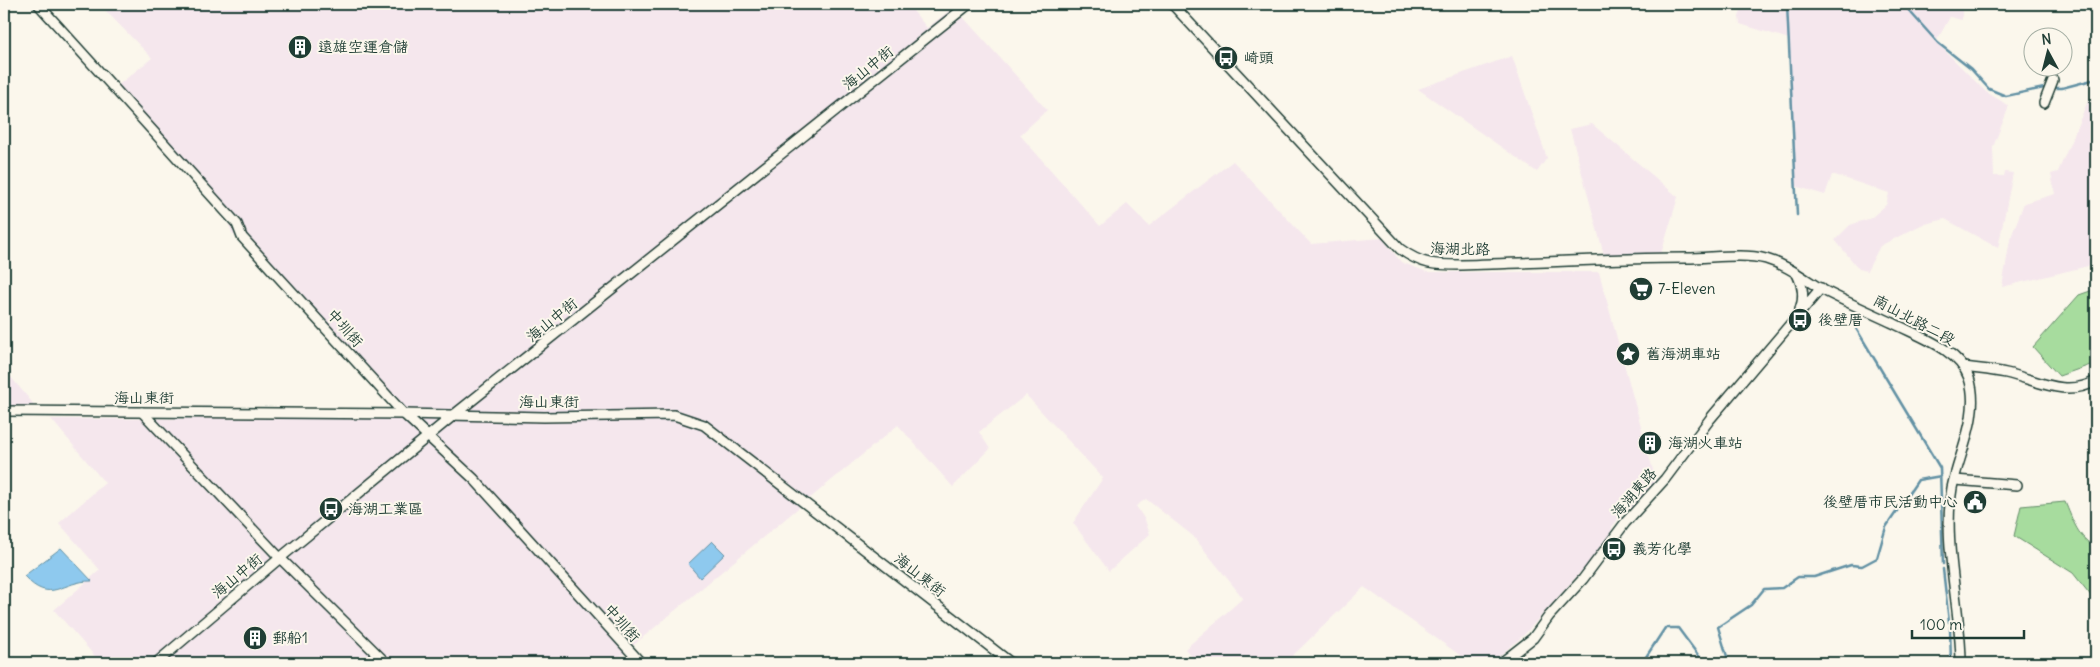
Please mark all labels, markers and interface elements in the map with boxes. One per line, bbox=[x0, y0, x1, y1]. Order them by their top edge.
north arrow bbox=[2022, 28, 2072, 78]
text: N bbox=[2041, 30, 2052, 49]
building icon: 遠雄空運倉儲 bbox=[287, 34, 313, 60]
place label: 遠雄空運倉儲 bbox=[318, 37, 408, 56]
street label: 海山中街 bbox=[838, 41, 897, 94]
bus stop icon: 崎頭 bbox=[1213, 45, 1239, 71]
place label: 崎頭 bbox=[1244, 48, 1274, 67]
street label: 海湖北路 bbox=[1430, 238, 1490, 259]
supermarket icon: 7-Eleven bbox=[1628, 276, 1654, 302]
place label: 7-Eleven bbox=[1658, 279, 1716, 298]
street label: 南山北路二段 bbox=[1870, 290, 1958, 349]
street label: 海山中街 bbox=[522, 293, 581, 346]
street label: 中圳街 bbox=[323, 305, 367, 351]
bus stop icon: 後壁厝 bbox=[1787, 307, 1813, 333]
place label: 後壁厝 bbox=[1818, 310, 1863, 329]
place icon: 舊海湖車站 bbox=[1615, 341, 1641, 367]
place label: 舊海湖車站 bbox=[1646, 344, 1721, 363]
street label: 海山東街 bbox=[114, 388, 174, 407]
street label: 海山東街 bbox=[519, 392, 579, 411]
building icon: 海湖火車站 bbox=[1637, 430, 1663, 456]
place label: 海湖火車站 bbox=[1668, 433, 1743, 452]
street label: 海湖東路 bbox=[1607, 464, 1660, 522]
public building icon: 後壁厝市民活動中心 bbox=[1962, 489, 1988, 515]
place label: 後壁厝市民活動中心 bbox=[1823, 492, 1958, 511]
bus stop icon: 海湖工業區 bbox=[318, 496, 344, 522]
place label: 海湖工業區 bbox=[348, 499, 423, 518]
bus stop icon: 義芳化學 bbox=[1601, 536, 1627, 562]
place label: 義芳化學 bbox=[1632, 539, 1692, 558]
street label: 海山中街 bbox=[208, 549, 266, 602]
street label: 海山東街 bbox=[891, 549, 950, 601]
street label: 中圳街 bbox=[600, 600, 644, 646]
scale bar bbox=[1912, 607, 2025, 639]
text: 100 m bbox=[1920, 615, 1962, 634]
building icon: 郵船1 bbox=[242, 625, 268, 651]
place label: 郵船1 bbox=[272, 628, 308, 647]

